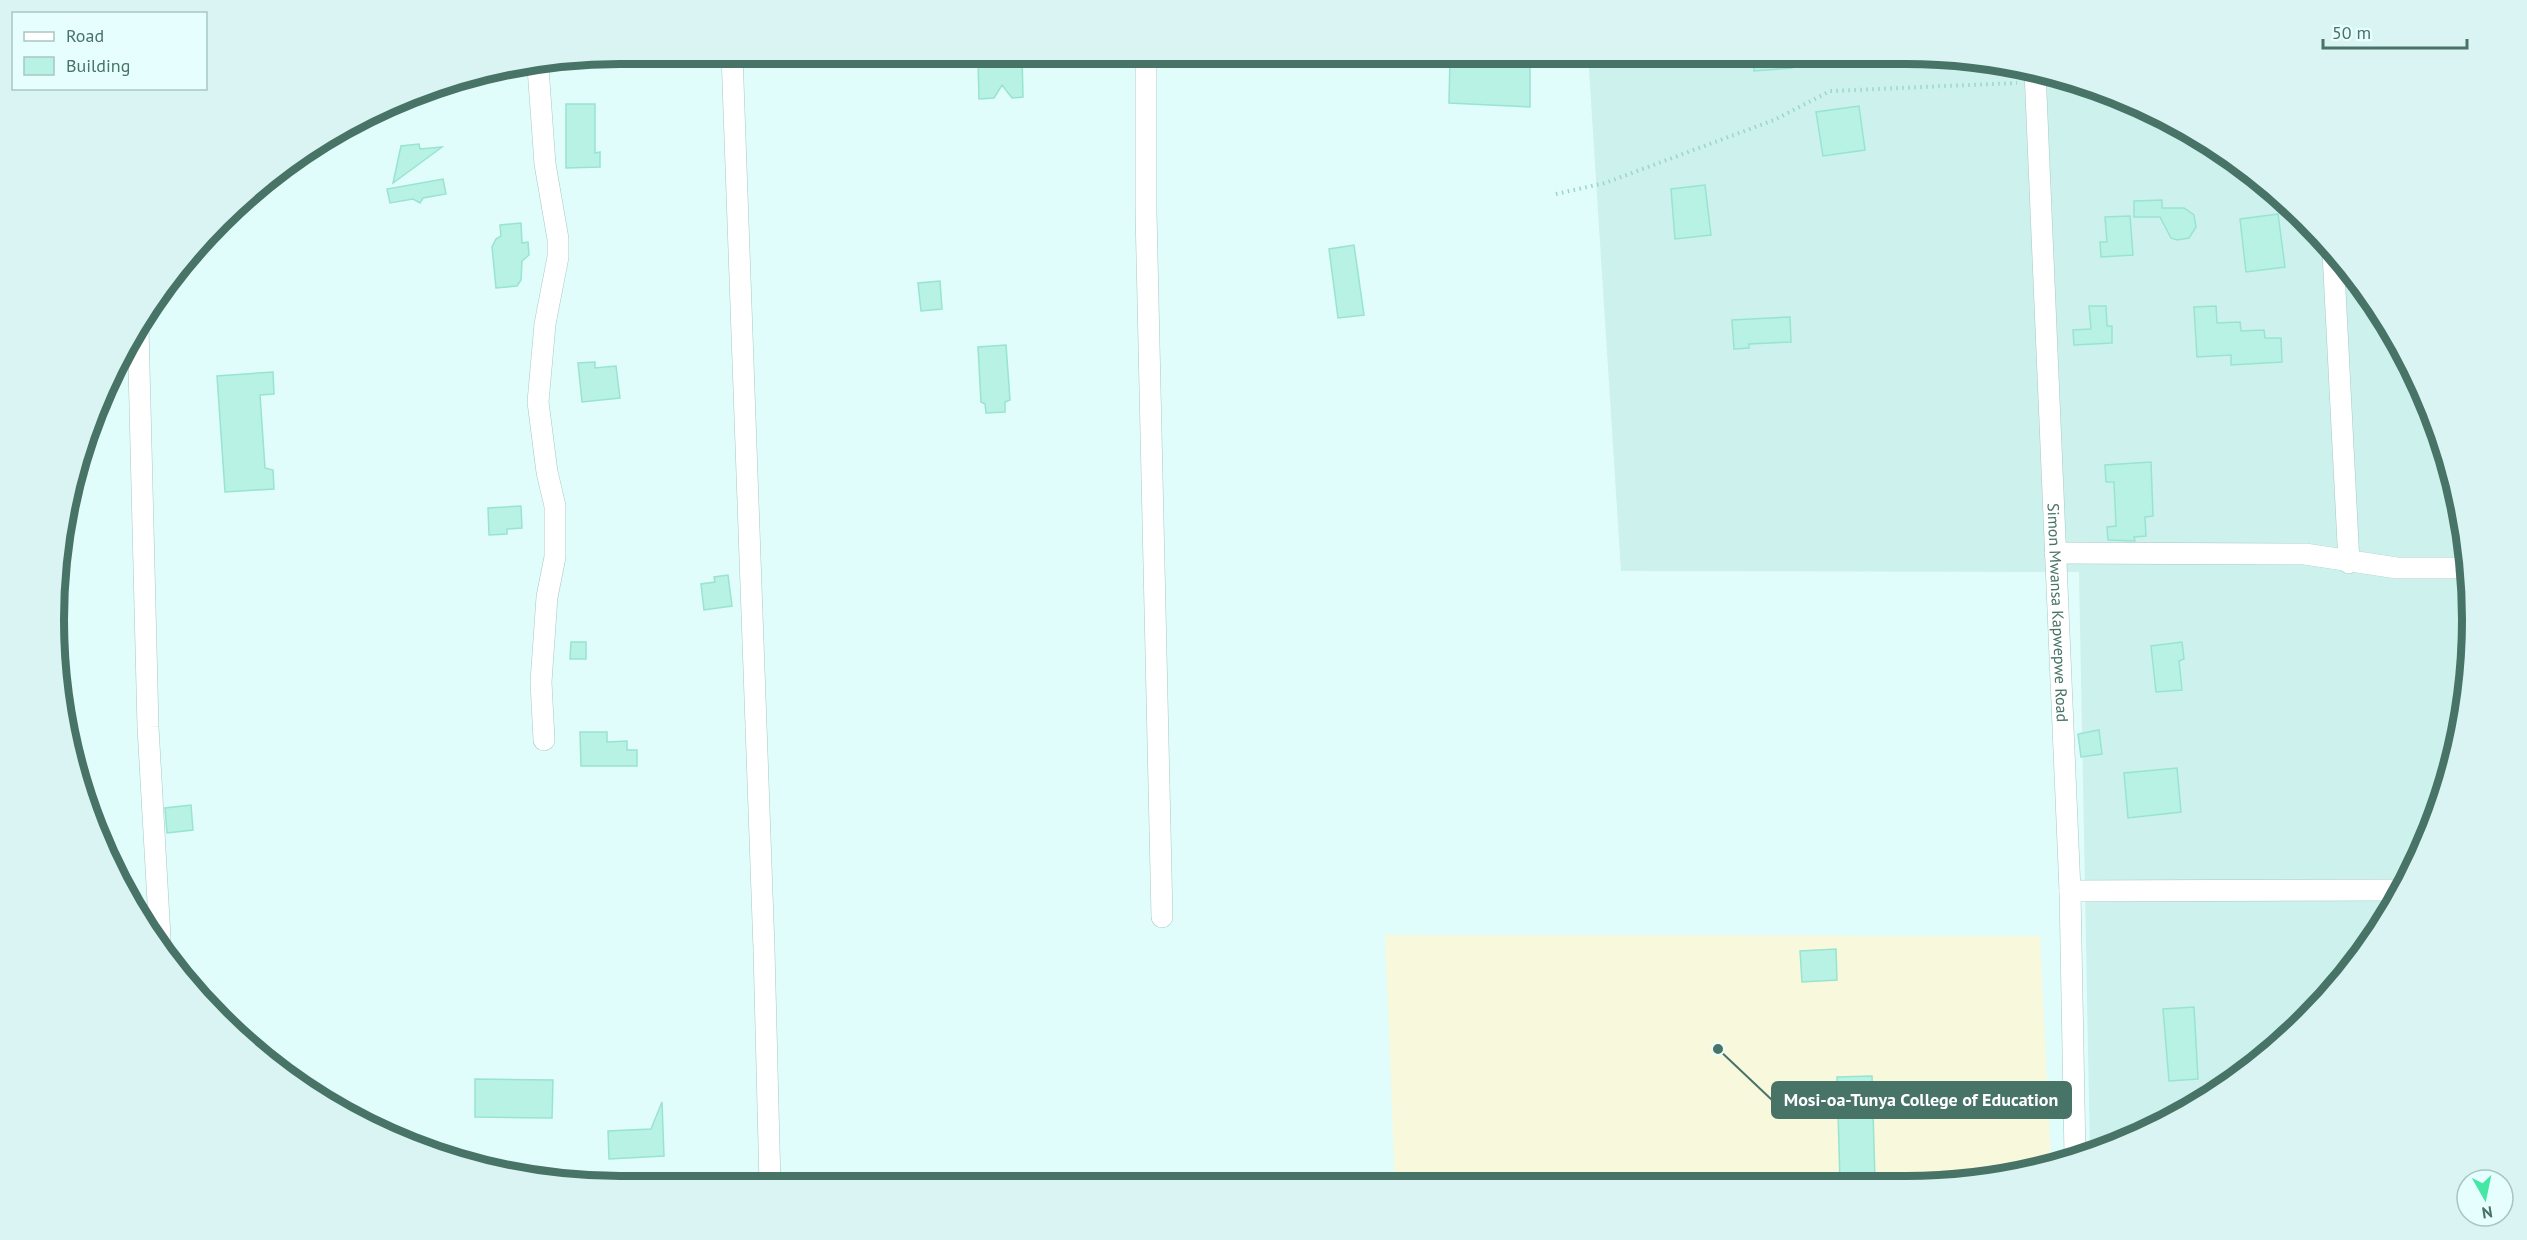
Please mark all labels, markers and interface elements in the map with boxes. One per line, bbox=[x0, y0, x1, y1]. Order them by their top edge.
legend bbox=[12, 12, 207, 90]
scale bar bbox=[2323, 12, 2467, 50]
text: 50 m bbox=[2332, 21, 2371, 44]
text: Road bbox=[66, 24, 104, 47]
text: Building bbox=[66, 54, 130, 77]
street label: Simon Mwansa Kapwepwe Road bbox=[2043, 502, 2073, 723]
callout: Mosi-oa-Tunya College of Education bbox=[1772, 1082, 2071, 1118]
text: Mosi-oa-Tunya College of Education bbox=[1784, 1088, 2058, 1111]
north arrow bbox=[2455, 1168, 2515, 1228]
text: N bbox=[2481, 1202, 2494, 1224]

